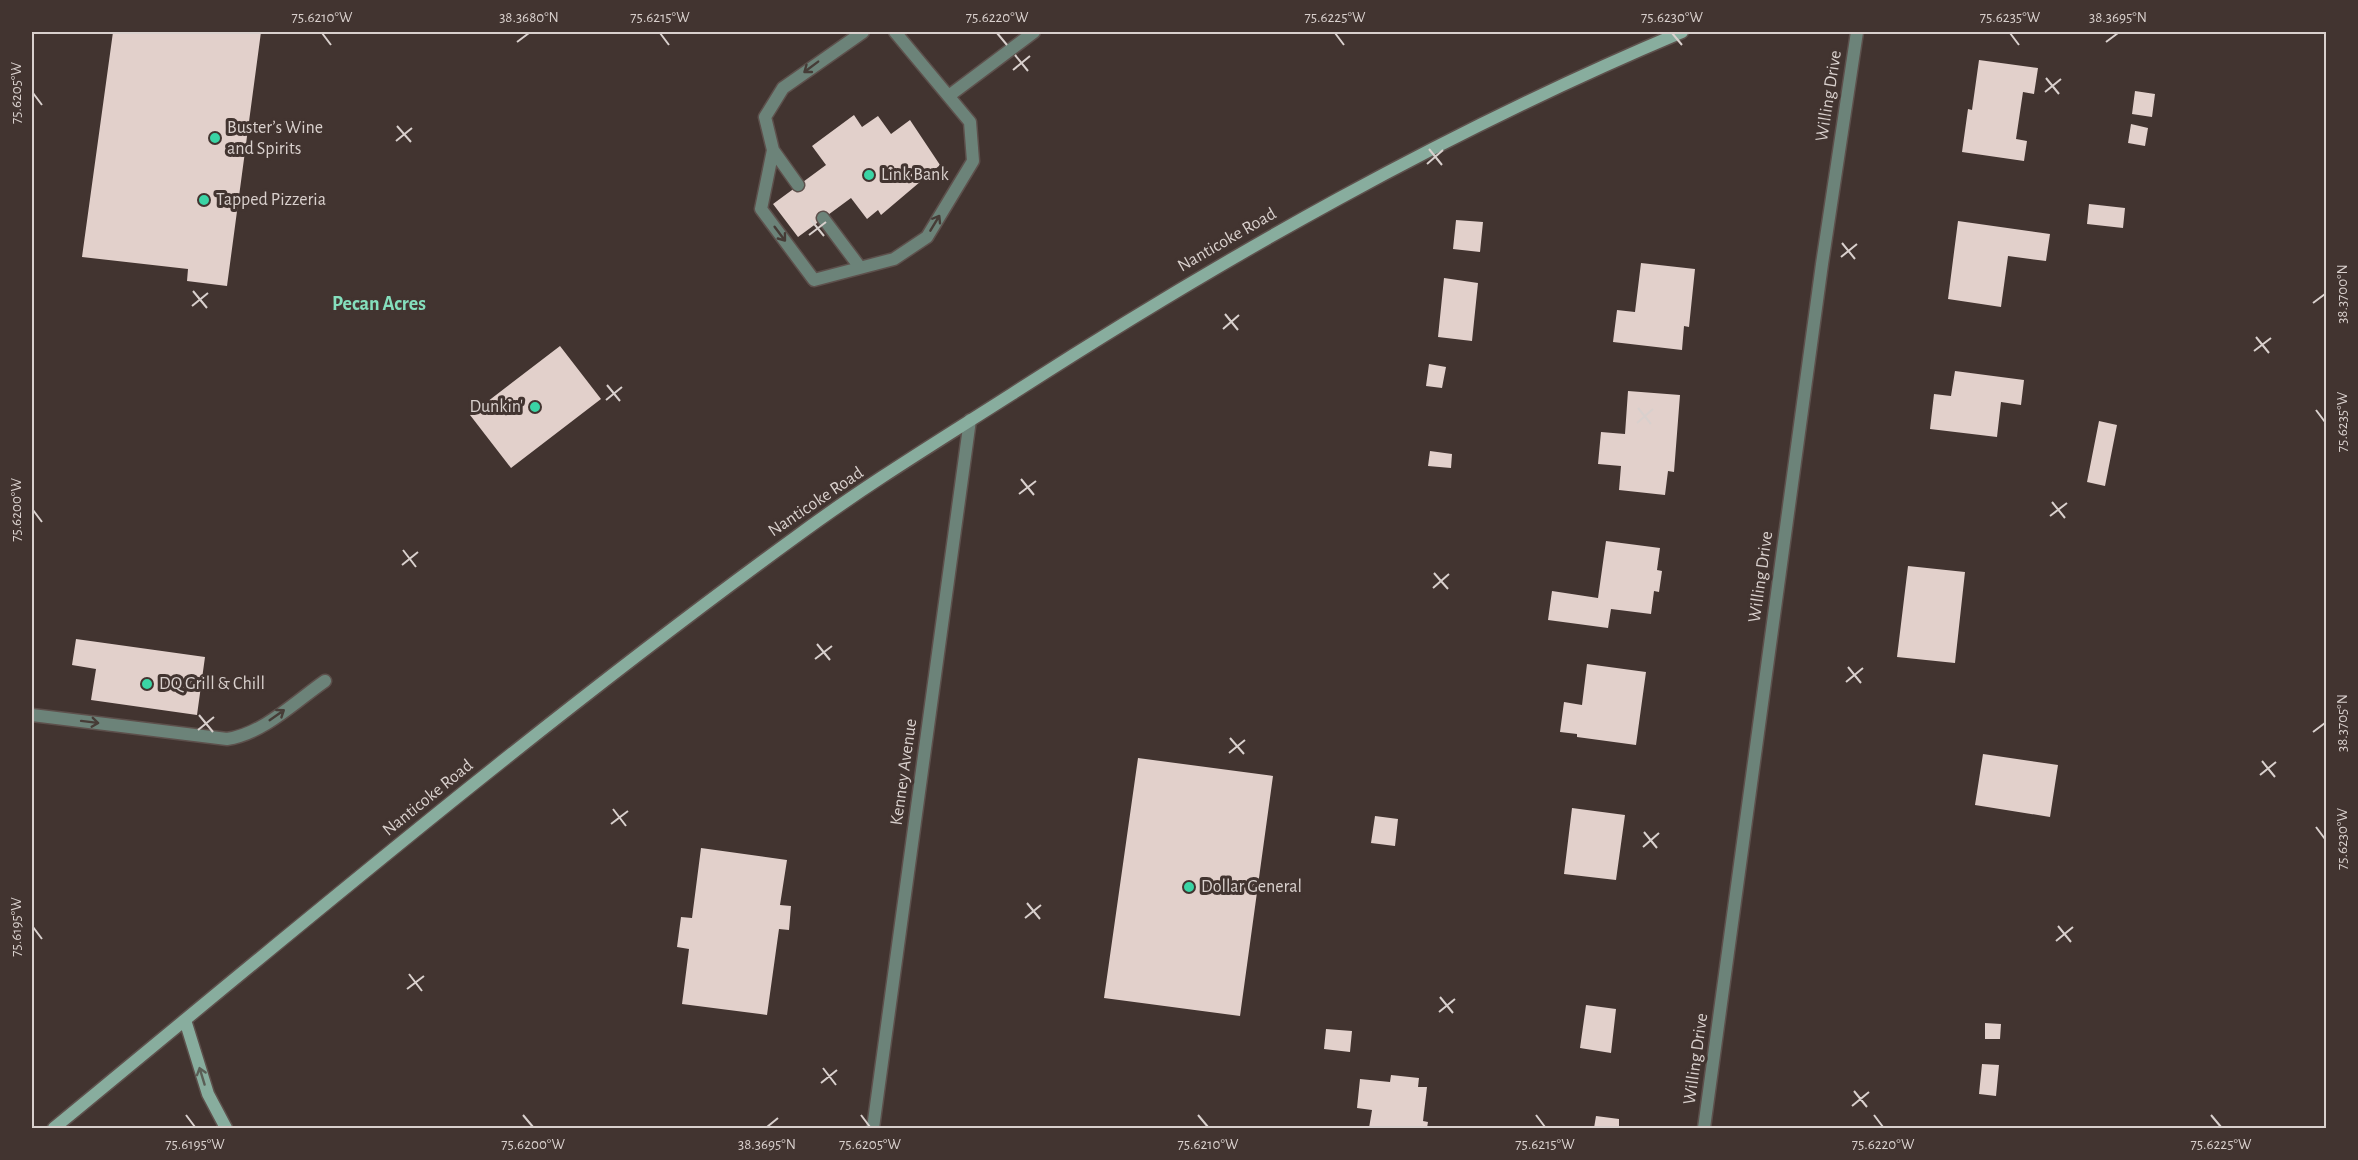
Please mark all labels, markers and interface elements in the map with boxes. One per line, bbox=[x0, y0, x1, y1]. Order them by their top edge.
text: 75.6210°W bbox=[292, 10, 353, 25]
text: 38.3680°N bbox=[499, 10, 559, 25]
text: 75.6215°W bbox=[630, 10, 690, 25]
text: 75.6220°W bbox=[966, 10, 1029, 25]
text: 75.6225°W bbox=[1305, 10, 1366, 25]
text: 75.6230°W bbox=[1641, 10, 1704, 25]
text: 75.6235°W bbox=[1980, 10, 2041, 25]
text: 38.3695°N bbox=[2089, 10, 2147, 25]
street label: Willing Drive bbox=[1813, 49, 1845, 143]
text: 75.6205°W bbox=[9, 61, 24, 124]
one-way arrow bbox=[804, 61, 820, 73]
place label: Buster’s Wine and Spirits bbox=[227, 119, 323, 158]
marker: Buster’s Wine and Spirits bbox=[208, 131, 222, 145]
place label: Link Bank bbox=[881, 166, 949, 184]
marker: Link Bank bbox=[862, 168, 876, 182]
place label: Tapped Pizzeria bbox=[216, 191, 326, 209]
marker: Tapped Pizzeria bbox=[197, 193, 211, 207]
street label: Nanticoke Road bbox=[1175, 205, 1279, 275]
one-way arrow bbox=[929, 215, 941, 232]
one-way arrow bbox=[773, 226, 786, 242]
text: 38.3700°N bbox=[2335, 264, 2350, 324]
district label: Pecan Acres bbox=[332, 294, 426, 314]
text: 75.6235°W bbox=[2335, 391, 2350, 452]
place label: Dunkin' bbox=[469, 398, 523, 416]
marker: Dunkin' bbox=[528, 400, 542, 414]
street label: Nanticoke Road bbox=[765, 464, 867, 540]
text: 75.6200°W bbox=[9, 478, 24, 542]
street label: Willing Drive bbox=[1746, 530, 1776, 624]
place label: DQ Grill & Chill bbox=[159, 675, 265, 693]
marker: DQ Grill & Chill bbox=[140, 677, 154, 691]
text: 38.3705°N bbox=[2335, 694, 2350, 752]
one-way arrow bbox=[268, 709, 285, 721]
one-way arrow bbox=[79, 717, 99, 728]
street label: Kenney Avenue bbox=[888, 717, 920, 827]
street label: Nanticoke Road bbox=[380, 756, 476, 840]
text: 75.6230°W bbox=[2335, 807, 2350, 870]
place label: Dollar General bbox=[1201, 878, 1302, 896]
marker: Dollar General bbox=[1182, 880, 1196, 894]
text: 75.6195°W bbox=[9, 897, 24, 957]
street label: Willing Drive bbox=[1681, 1012, 1711, 1106]
one-way arrow bbox=[196, 1067, 207, 1086]
text: 75.6195°W bbox=[165, 1137, 225, 1152]
text: 75.6200°W bbox=[501, 1137, 565, 1152]
text: 38.3695°N bbox=[738, 1137, 796, 1152]
text: 75.6205°W bbox=[839, 1137, 902, 1152]
text: 75.6210°W bbox=[1178, 1137, 1239, 1152]
text: 75.6215°W bbox=[1515, 1137, 1575, 1152]
text: 75.6220°W bbox=[1852, 1137, 1915, 1152]
text: 75.6225°W bbox=[2191, 1137, 2252, 1152]

